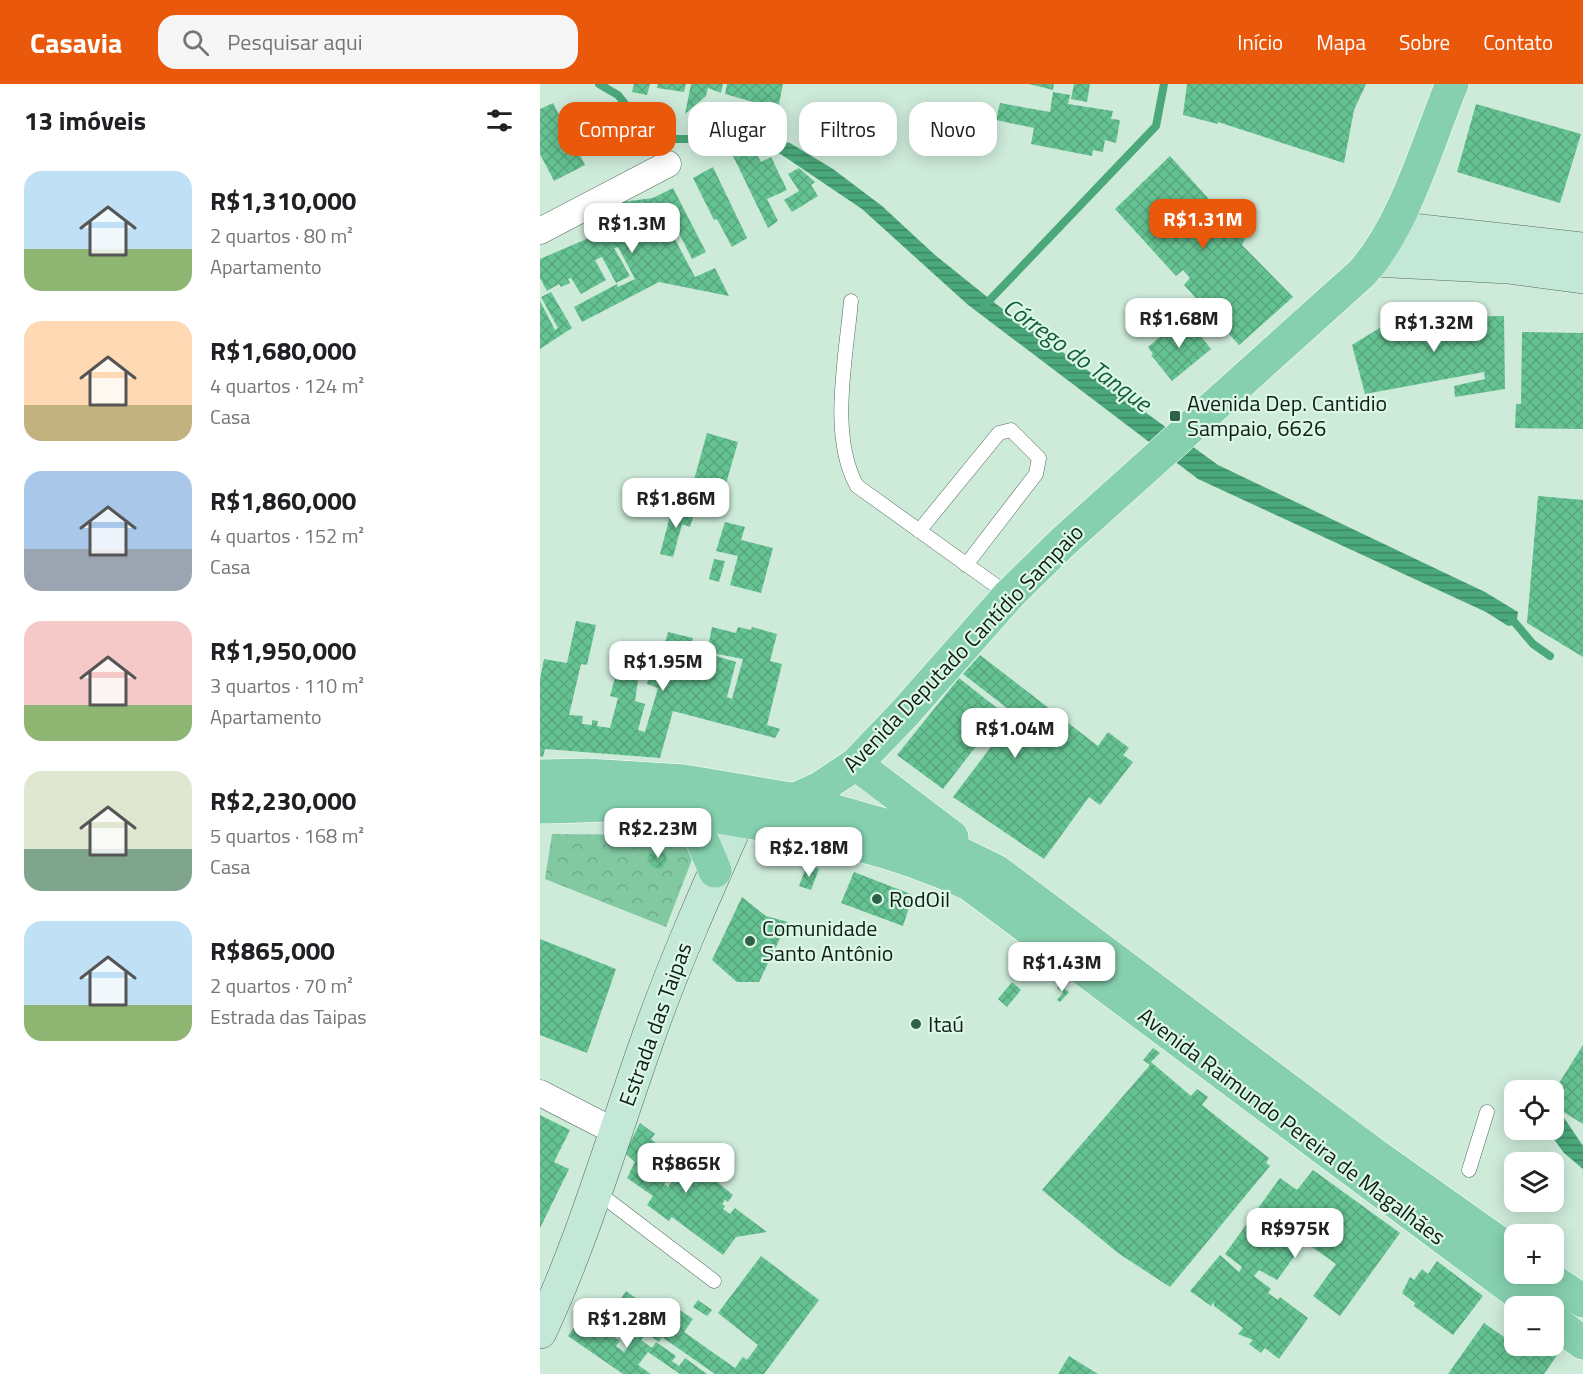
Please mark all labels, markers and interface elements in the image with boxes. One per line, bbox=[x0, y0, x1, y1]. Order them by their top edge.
search box bbox=[158, 15, 578, 69]
text: Casavia bbox=[30, 21, 122, 64]
text: Pesquisar aqui bbox=[227, 25, 363, 59]
icon: search bbox=[179, 26, 212, 59]
text: Início bbox=[1237, 26, 1283, 58]
text: Mapa bbox=[1316, 26, 1366, 58]
text: Sobre bbox=[1399, 26, 1450, 58]
text: Contato bbox=[1483, 26, 1553, 58]
text: 13 imóveis bbox=[24, 101, 146, 140]
chip: Comprar bbox=[558, 102, 676, 156]
chip: Alugar bbox=[688, 102, 787, 156]
chip: Filtros bbox=[799, 102, 897, 156]
chip: Novo bbox=[909, 102, 997, 156]
icon: filters bbox=[483, 104, 516, 137]
text: R$1,310,000 bbox=[210, 181, 356, 220]
icon: home bbox=[72, 195, 144, 267]
pin: R$1.31M bbox=[1148, 199, 1258, 250]
pin: R$1.3M bbox=[583, 203, 681, 254]
text: R$1.31M bbox=[1163, 203, 1243, 234]
text: R$1.3M bbox=[598, 207, 666, 238]
text: 2 quartos · 80 m² bbox=[210, 220, 353, 251]
text: Apartamento bbox=[210, 251, 322, 282]
water label: Córrego do Tanque bbox=[996, 288, 1161, 421]
pin: R$1.68M bbox=[1124, 298, 1234, 349]
text: R$1.68M bbox=[1139, 302, 1219, 333]
pin: R$1.32M bbox=[1379, 302, 1489, 353]
text: R$1.32M bbox=[1394, 306, 1474, 337]
text: R$1,680,000 bbox=[210, 331, 356, 370]
icon: home bbox=[72, 345, 144, 417]
text: 4 quartos · 124 m² bbox=[210, 370, 364, 401]
place label: Avenida Dep. Cantidio Sampaio, 6626 bbox=[1187, 386, 1387, 445]
text: Casa bbox=[210, 401, 250, 432]
marker: Avenida Dep. Cantidio Sampaio, 6626 bbox=[1168, 409, 1182, 423]
pin: R$1.86M bbox=[621, 478, 731, 529]
text: R$1,860,000 bbox=[210, 481, 356, 520]
text: R$1.86M bbox=[636, 482, 716, 513]
icon: home bbox=[72, 495, 144, 567]
street label: Avenida Deputado Cantídio Sampaio bbox=[835, 516, 1091, 780]
text: 4 quartos · 152 m² bbox=[210, 520, 364, 551]
text: Casa bbox=[210, 551, 250, 582]
text: R$1,950,000 bbox=[210, 631, 356, 670]
pin: R$1.95M bbox=[608, 641, 718, 692]
icon: home bbox=[72, 645, 144, 717]
text: R$1.95M bbox=[623, 645, 703, 676]
text: 3 quartos · 110 m² bbox=[210, 670, 364, 701]
text: Apartamento bbox=[210, 701, 322, 732]
pin: R$1.04M bbox=[960, 708, 1070, 759]
text: R$1.04M bbox=[975, 712, 1055, 743]
text: R$2,230,000 bbox=[210, 781, 356, 820]
icon: home bbox=[72, 795, 144, 867]
pin: R$2.23M bbox=[603, 808, 713, 859]
text: R$2.23M bbox=[618, 812, 698, 843]
text: 5 quartos · 168 m² bbox=[210, 820, 364, 851]
pin: R$2.18M bbox=[754, 827, 864, 878]
text: R$2.18M bbox=[769, 831, 849, 862]
text: Casa bbox=[210, 851, 250, 882]
place label: RodOil bbox=[889, 882, 950, 916]
marker: RodOil bbox=[870, 892, 884, 906]
place label: Comunidade Santo Antônio bbox=[762, 911, 893, 970]
text: R$865,000 bbox=[210, 931, 335, 970]
marker: Comunidade Santo Antônio bbox=[743, 934, 757, 948]
street label: Estrada das Taipas bbox=[610, 937, 700, 1111]
pin: R$1.43M bbox=[1007, 942, 1117, 993]
icon: home bbox=[72, 945, 144, 1017]
text: R$1.43M bbox=[1022, 946, 1102, 977]
text: 2 quartos · 70 m² bbox=[210, 970, 353, 1001]
street label: Avenida Raimundo Pereira de Magalhães bbox=[1131, 999, 1453, 1253]
text: Estrada das Taipas bbox=[210, 1001, 367, 1032]
place label: Itaú bbox=[928, 1007, 964, 1041]
marker: Itaú bbox=[909, 1017, 923, 1031]
map controls bbox=[1504, 1080, 1564, 1356]
button: locate bbox=[1504, 1080, 1564, 1140]
pin: R$865K bbox=[637, 1143, 735, 1194]
text: R$865K bbox=[651, 1147, 721, 1178]
button: layers bbox=[1504, 1152, 1564, 1212]
pin: R$975K bbox=[1246, 1208, 1344, 1259]
text: R$975K bbox=[1260, 1212, 1330, 1243]
button: + bbox=[1504, 1224, 1564, 1284]
button: − bbox=[1504, 1296, 1564, 1356]
pin: R$1.28M bbox=[572, 1298, 682, 1349]
text: R$1.28M bbox=[587, 1302, 667, 1333]

